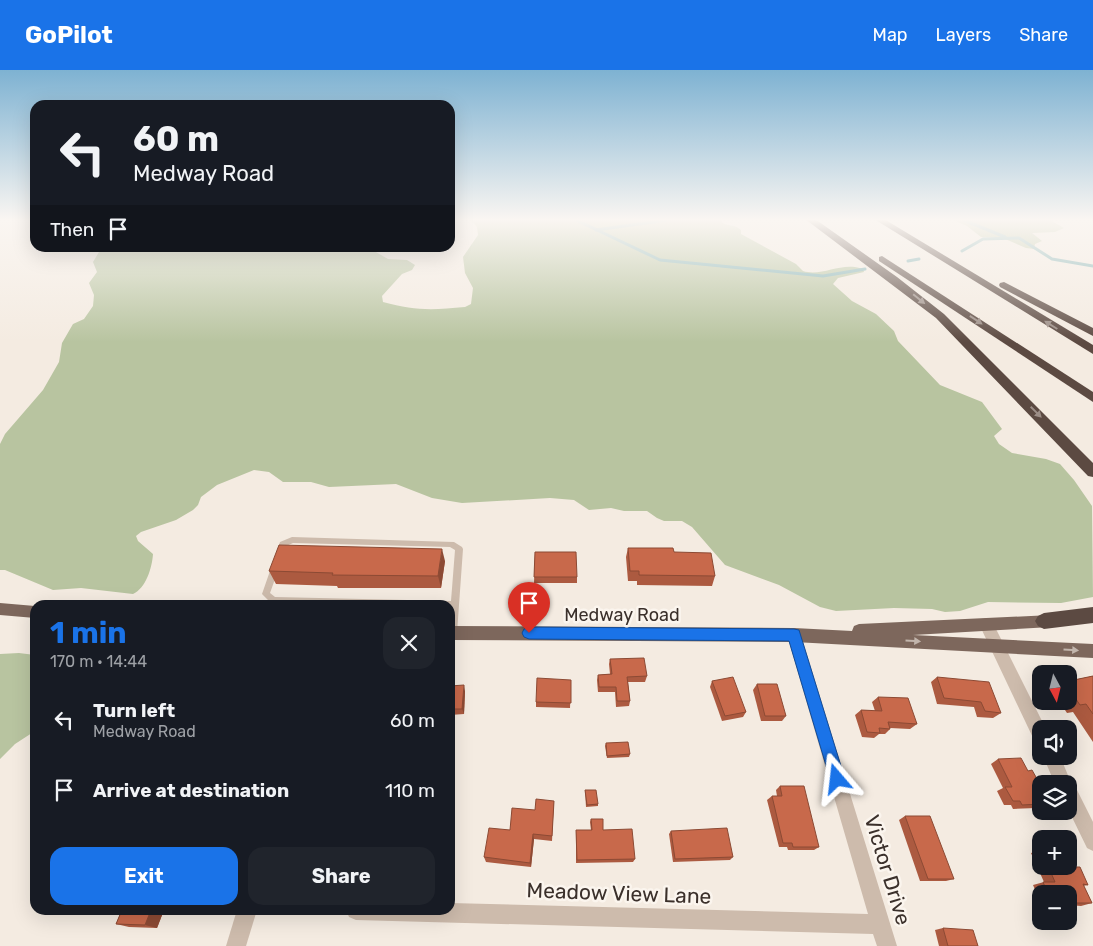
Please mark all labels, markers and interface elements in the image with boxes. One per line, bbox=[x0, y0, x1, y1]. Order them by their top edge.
text: GoPilot bbox=[25, 21, 113, 49]
text: Map bbox=[873, 24, 908, 46]
text: Layers bbox=[936, 24, 991, 46]
text: Share bbox=[1019, 24, 1068, 46]
text: 60 m bbox=[133, 118, 219, 160]
icon: left bbox=[50, 120, 115, 185]
text: Medway Road bbox=[133, 160, 274, 187]
icon: arrive bbox=[104, 215, 132, 243]
text: Then bbox=[50, 218, 94, 241]
one-way arrow bbox=[912, 293, 925, 304]
one-way arrow bbox=[969, 315, 983, 325]
one-way arrow bbox=[1045, 320, 1058, 329]
one-way arrow bbox=[1030, 406, 1042, 418]
pin bbox=[508, 582, 550, 633]
icon: arrive bbox=[515, 589, 543, 617]
street label: Medway Road bbox=[564, 604, 680, 626]
text: 1 min bbox=[50, 615, 127, 651]
button: close bbox=[383, 617, 435, 669]
one-way arrow bbox=[905, 637, 921, 645]
one-way arrow bbox=[1063, 646, 1079, 654]
text: 170 m · 14:44 bbox=[50, 652, 147, 671]
north arrow bbox=[1032, 665, 1078, 710]
map controls bbox=[1032, 665, 1077, 930]
text: Turn left bbox=[93, 699, 175, 722]
icon: left bbox=[50, 706, 78, 734]
text: 60 m bbox=[390, 709, 435, 732]
button: sound bbox=[1032, 720, 1077, 765]
text: Medway Road bbox=[93, 722, 196, 741]
position arrow bbox=[810, 752, 862, 804]
button: layers bbox=[1032, 775, 1077, 820]
icon: arrive bbox=[50, 776, 78, 804]
text: Arrive at destination bbox=[93, 779, 289, 802]
text: 110 m bbox=[385, 779, 435, 802]
street label: Victor Drive bbox=[859, 812, 917, 928]
button: + bbox=[1032, 830, 1077, 875]
button: Exit bbox=[50, 847, 238, 905]
button: Share bbox=[248, 847, 435, 905]
street label: Meadow View Lane bbox=[526, 877, 712, 909]
button: − bbox=[1032, 885, 1077, 930]

